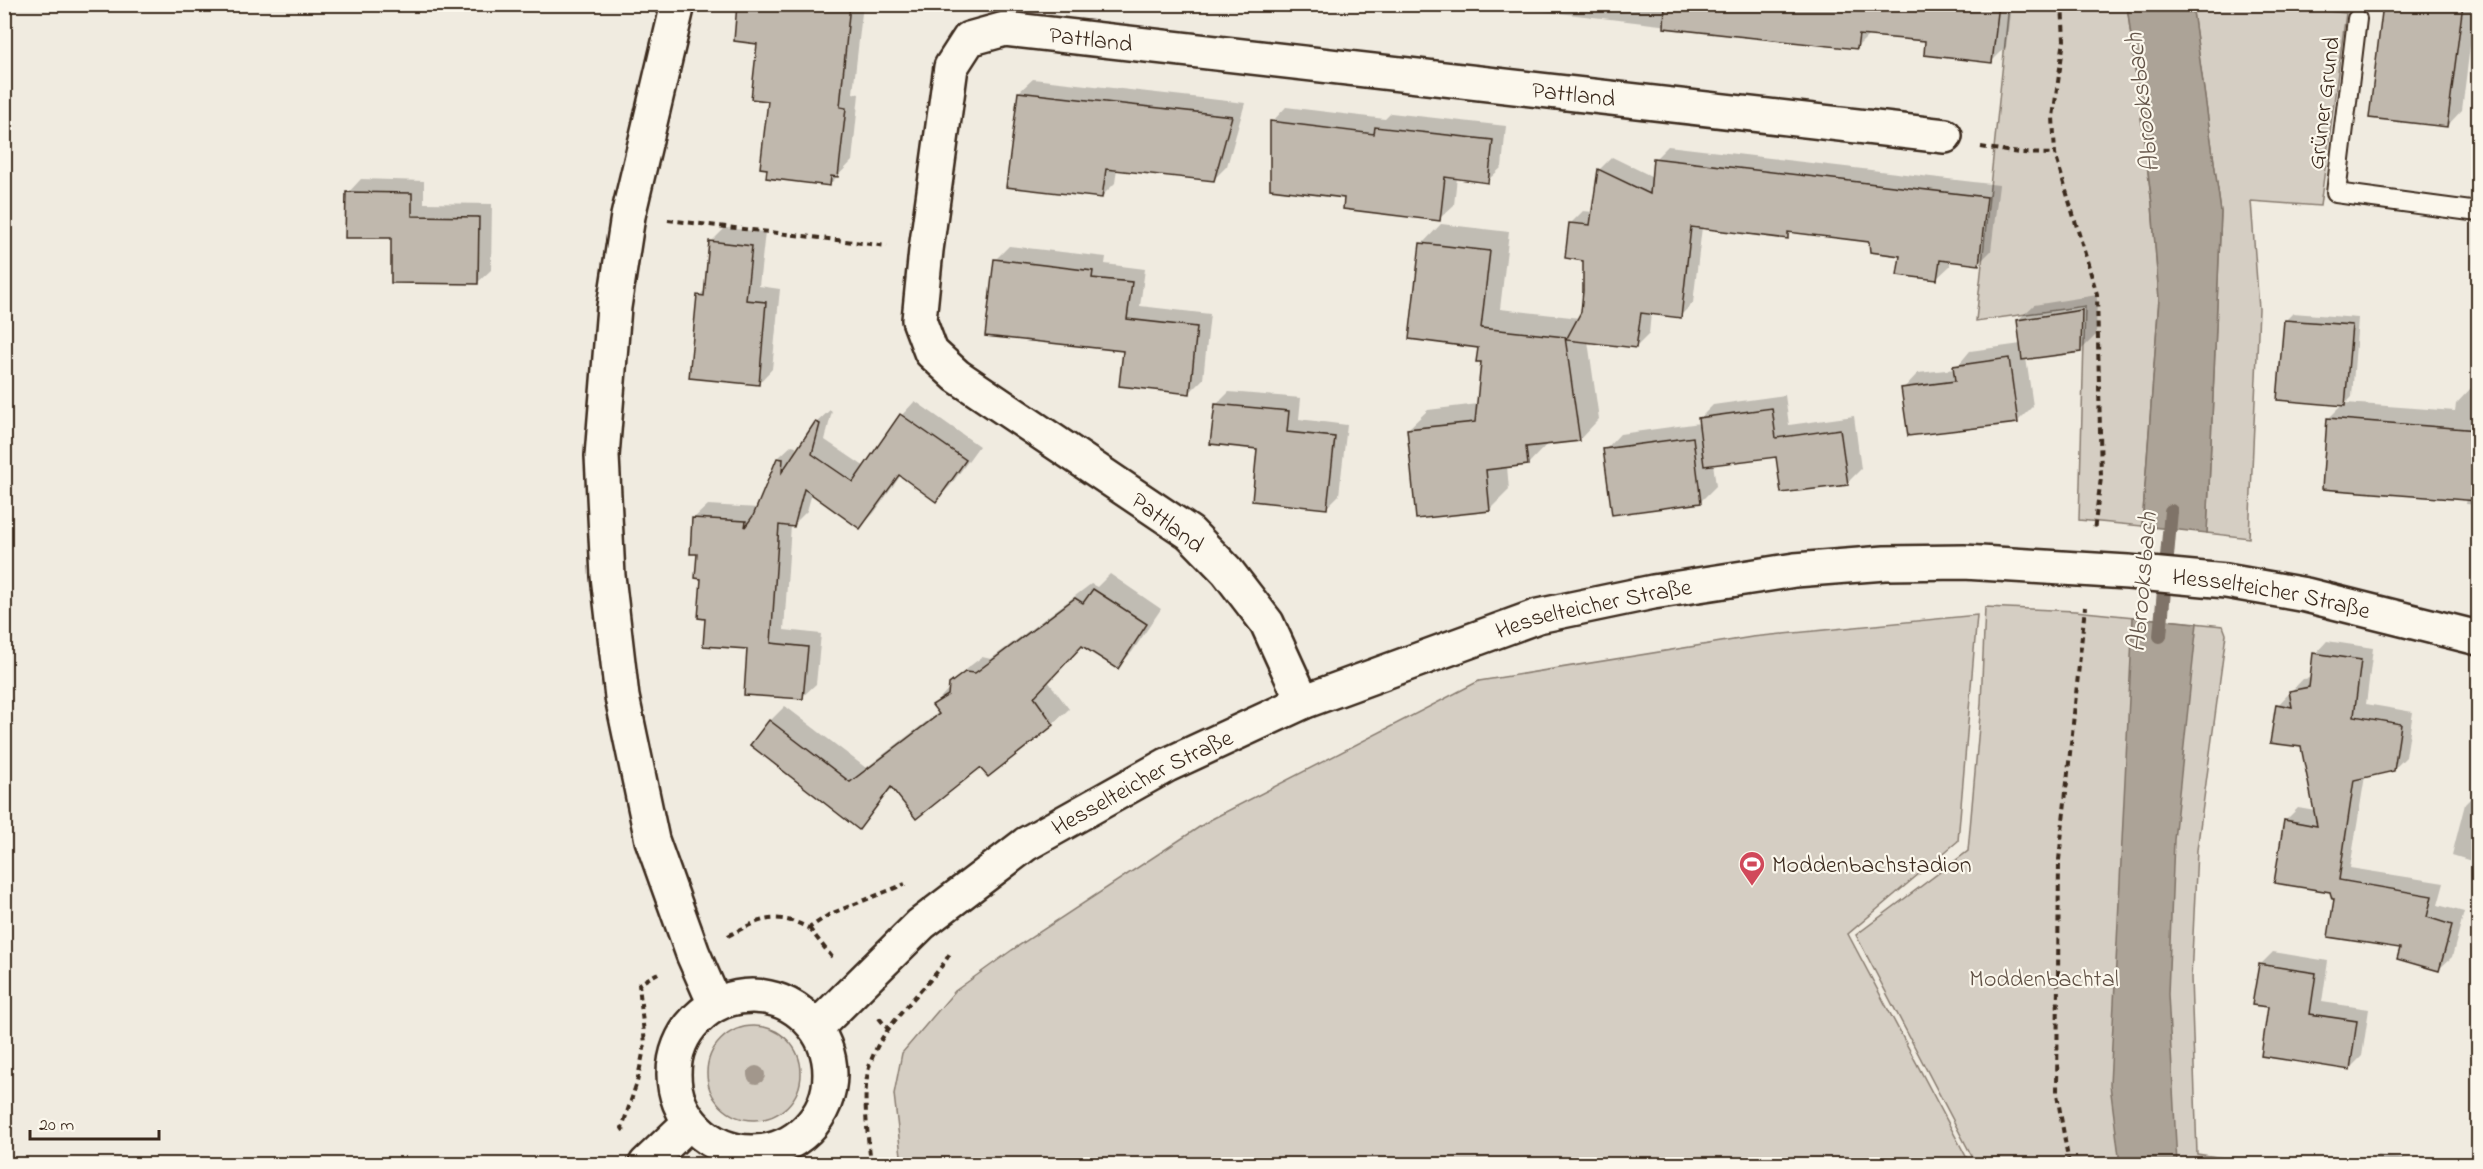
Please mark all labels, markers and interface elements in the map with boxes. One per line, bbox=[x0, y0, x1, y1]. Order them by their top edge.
street label: Pattland bbox=[1047, 19, 1135, 63]
water label: Abrooksbach bbox=[2116, 30, 2171, 175]
street label: Grüner Grund bbox=[2300, 34, 2351, 172]
street label: Pattland bbox=[1530, 74, 1618, 118]
street label: Pattland bbox=[1122, 485, 1211, 564]
water label: Abrooksbach bbox=[2119, 510, 2169, 654]
street label: Hesselteicher Straße bbox=[2171, 561, 2374, 630]
street label: Hesselteicher Straße bbox=[1491, 571, 1695, 650]
street label: Hesselteicher Straße bbox=[1046, 722, 1239, 846]
sports icon: Moddenbachstadion bbox=[1737, 849, 1767, 887]
place label: Moddenbachstadion bbox=[1772, 849, 1972, 884]
park label: Moddenbachtal bbox=[1969, 963, 2119, 998]
scale bar bbox=[30, 1103, 159, 1141]
text: 20 m bbox=[39, 1113, 74, 1139]

